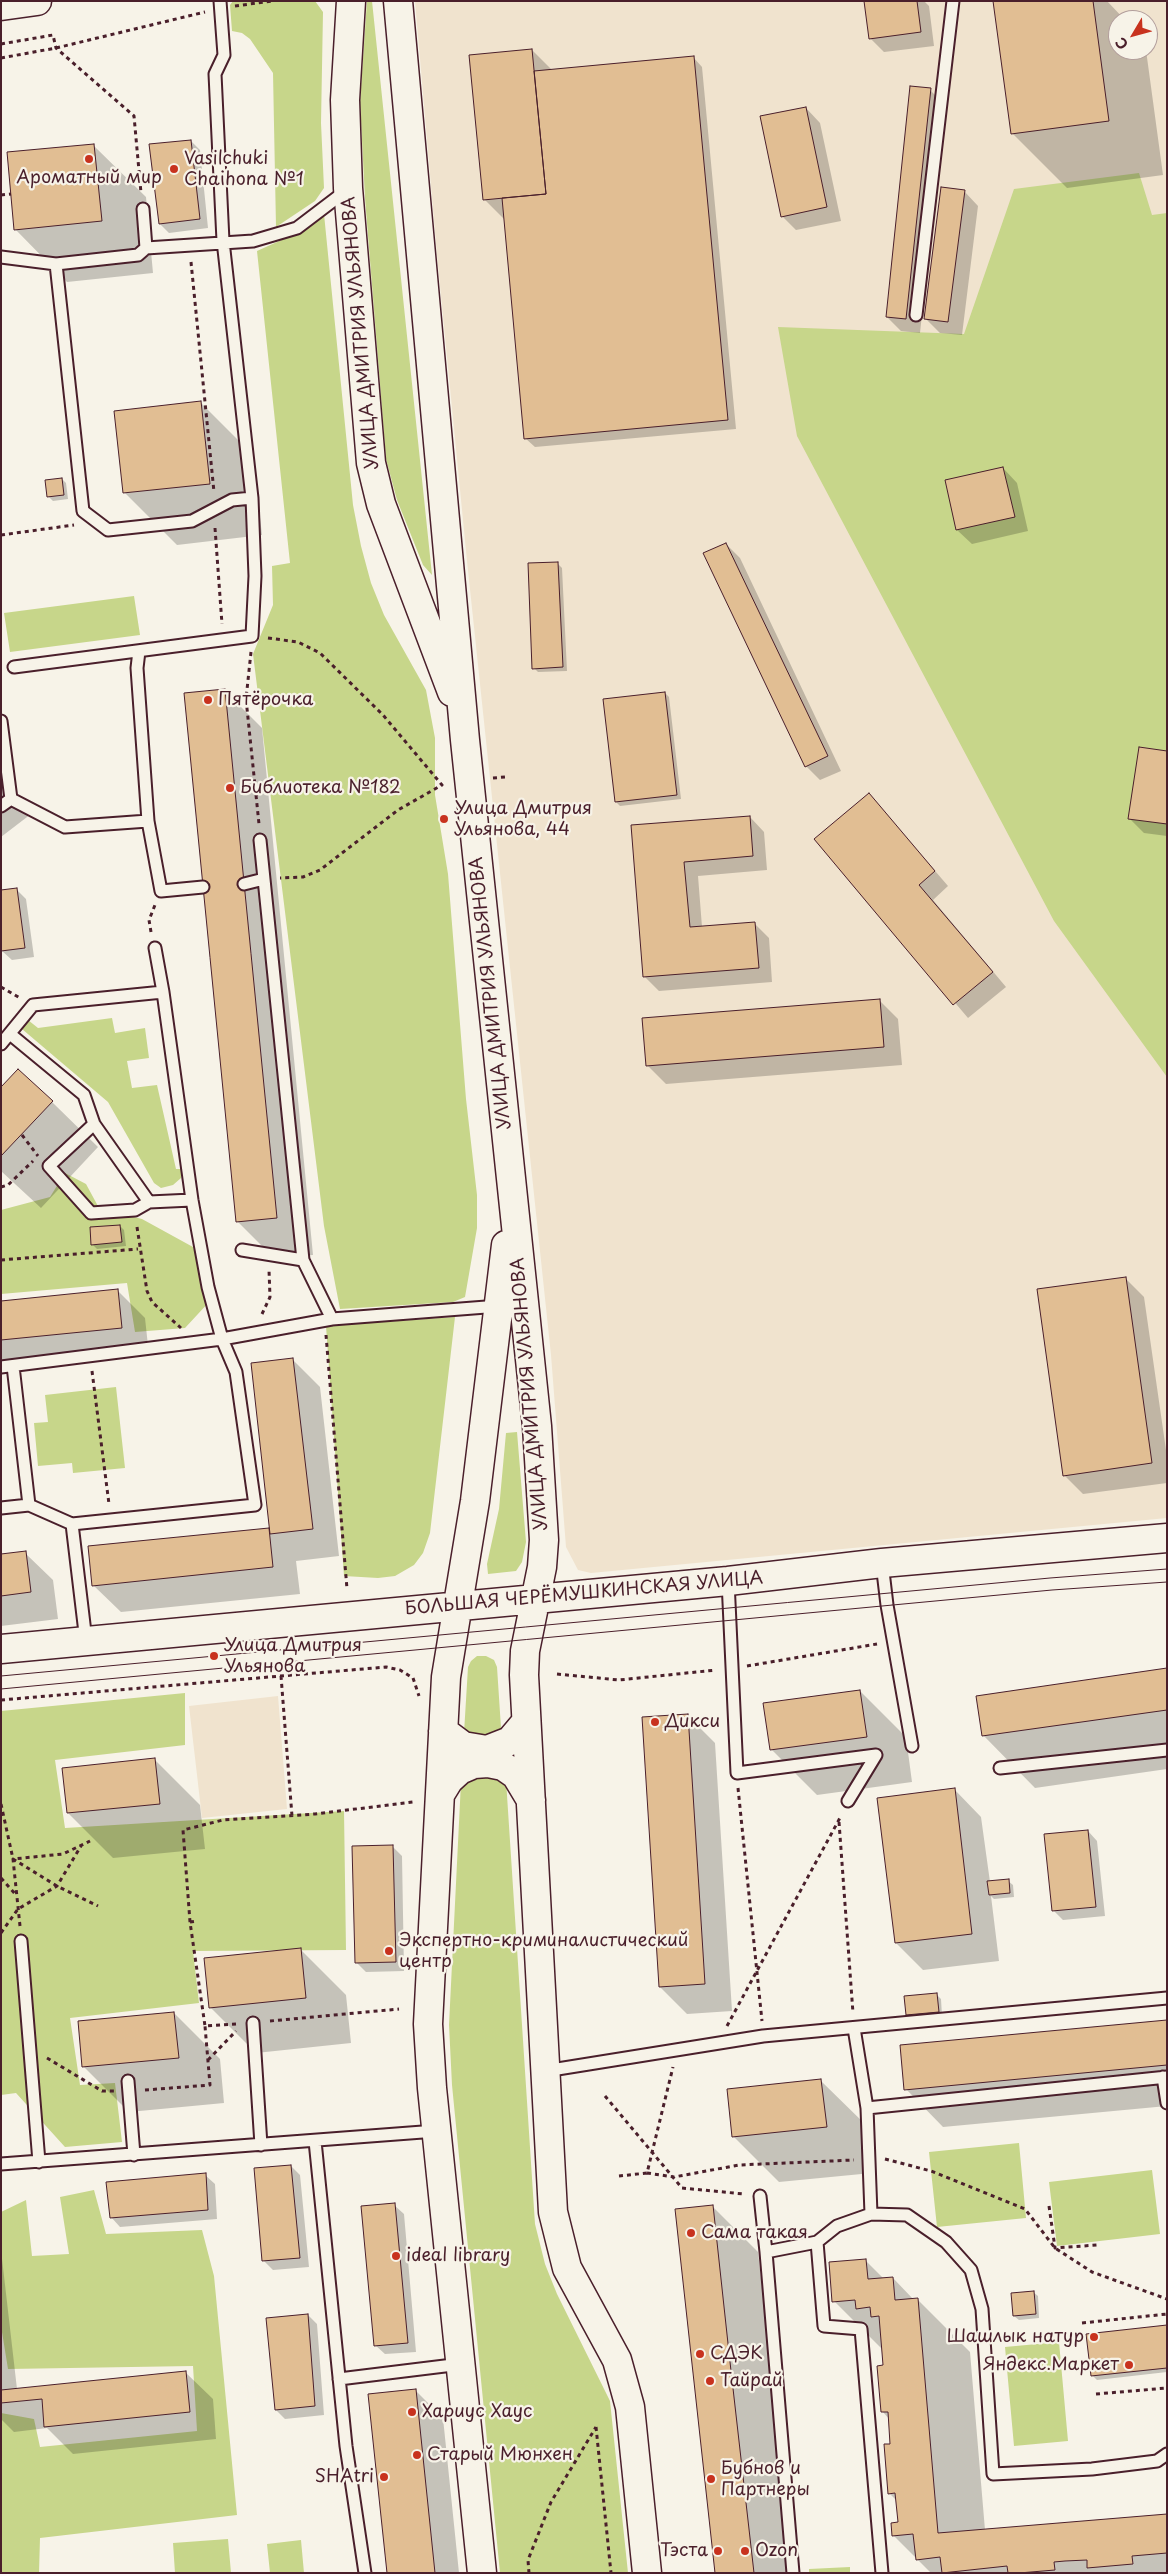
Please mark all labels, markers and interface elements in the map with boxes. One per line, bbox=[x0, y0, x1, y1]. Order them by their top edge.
north arrow bbox=[1108, 10, 1158, 60]
text: С bbox=[1110, 33, 1133, 54]
place label: Vasilchuki Chaihona №1 bbox=[184, 148, 304, 190]
marker: Ароматный мир bbox=[83, 153, 95, 165]
marker: Vasilchuki Chaihona №1 bbox=[168, 163, 180, 175]
place label: Ароматный мир bbox=[16, 167, 162, 189]
street label: УЛИЦА ДМИТРИЯ УЛЬЯНОВА bbox=[338, 196, 384, 470]
place label: Пятёрочка bbox=[218, 689, 313, 711]
marker: Пятёрочка bbox=[202, 694, 214, 706]
place label: Библиотека №182 bbox=[240, 777, 401, 799]
marker: Библиотека №182 bbox=[224, 782, 236, 794]
place label: Улица Дмитрия Ульянова, 44 bbox=[454, 798, 592, 841]
marker: Улица Дмитрия Ульянова, 44 bbox=[438, 813, 450, 825]
street label: УЛИЦА ДМИТРИЯ УЛЬЯНОВА bbox=[466, 856, 516, 1130]
street label: УЛИЦА ДМИТРИЯ УЛЬЯНОВА bbox=[507, 1257, 553, 1531]
street label: БОЛЬШАЯ ЧЕРЁМУШКИНСКАЯ УЛИЦА bbox=[404, 1568, 764, 1620]
place label: Улица Дмитрия Ульянова bbox=[224, 1635, 362, 1678]
marker: Улица Дмитрия Ульянова bbox=[208, 1650, 220, 1662]
place label: Дикси bbox=[665, 1711, 720, 1733]
marker: Дикси bbox=[649, 1716, 661, 1728]
place label: Экспертно-криминалистический центр bbox=[399, 1930, 688, 1972]
marker: Экспертно-криминалистический центр bbox=[383, 1945, 395, 1957]
place label: Сама такая bbox=[701, 2222, 808, 2244]
marker: Сама такая bbox=[685, 2227, 697, 2239]
place label: ideal library bbox=[406, 2245, 510, 2267]
marker: ideal library bbox=[390, 2250, 402, 2262]
place label: Шашлык натур bbox=[947, 2326, 1084, 2348]
marker: Шашлык натур bbox=[1088, 2331, 1100, 2343]
place label: СДЭК bbox=[710, 2343, 763, 2365]
marker: СДЭК bbox=[694, 2348, 706, 2360]
place label: Яндекс.Маркет bbox=[983, 2354, 1119, 2376]
marker: Яндекс.Маркет bbox=[1123, 2359, 1135, 2371]
place label: Тайрай bbox=[720, 2370, 783, 2392]
marker: Тайрай bbox=[704, 2375, 716, 2387]
place label: Хариус Хаус bbox=[422, 2401, 532, 2423]
marker: Хариус Хаус bbox=[406, 2406, 418, 2418]
place label: Старый Мюнхен bbox=[427, 2444, 573, 2466]
marker: Старый Мюнхен bbox=[411, 2449, 423, 2461]
place label: Бубнов и Партнеры bbox=[721, 2458, 810, 2500]
place label: SHAtri bbox=[315, 2466, 374, 2488]
marker: SHAtri bbox=[378, 2471, 390, 2483]
marker: Бубнов и Партнеры bbox=[705, 2473, 717, 2485]
place label: Тэста bbox=[660, 2540, 708, 2562]
place label: Ozon bbox=[755, 2540, 798, 2562]
marker: Тэста bbox=[712, 2545, 724, 2557]
marker: Ozon bbox=[739, 2545, 751, 2557]

